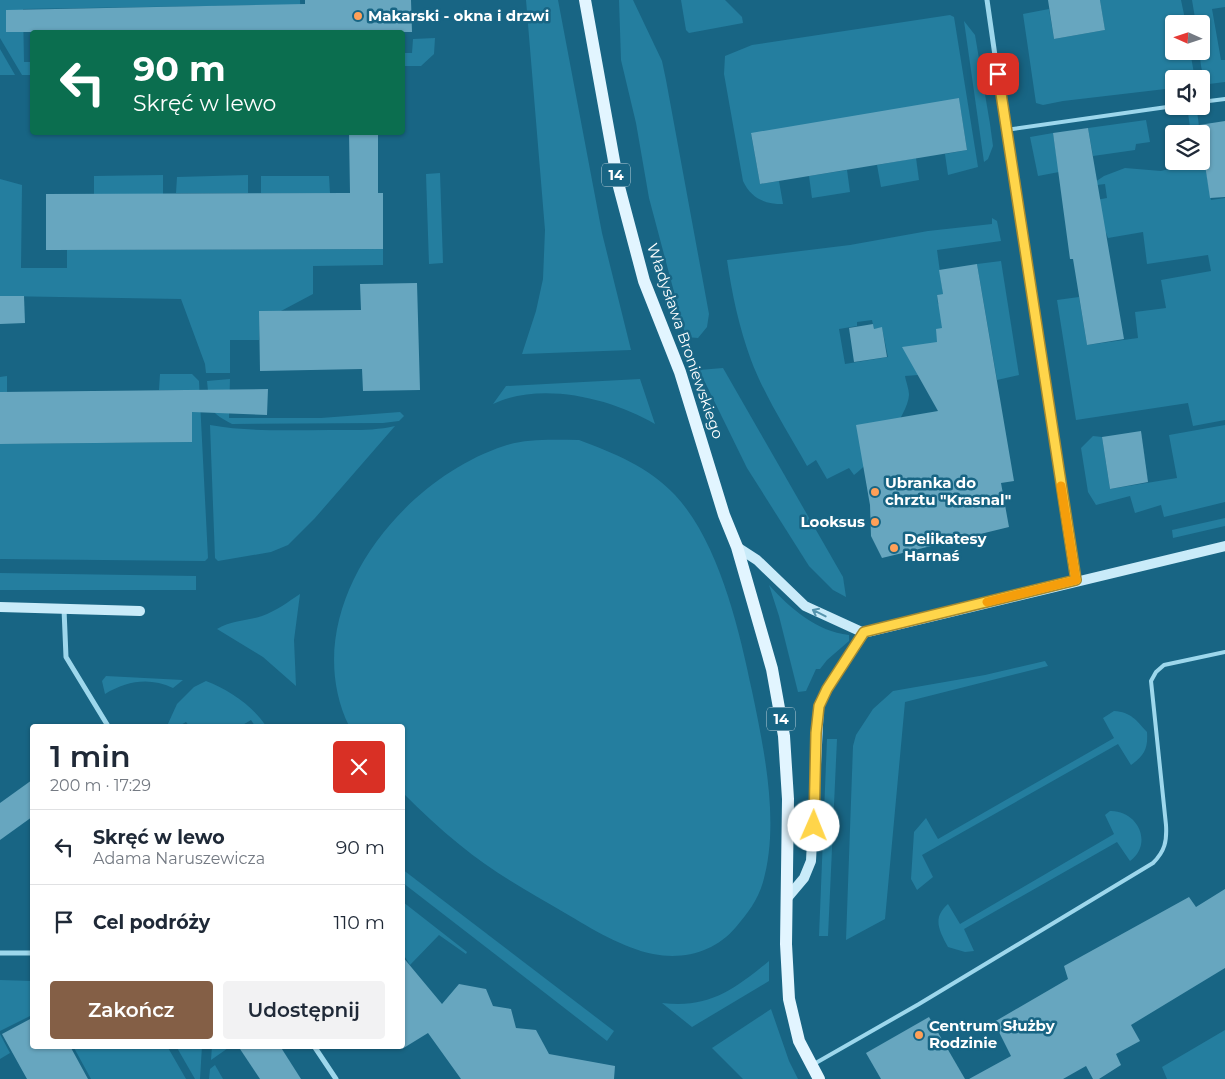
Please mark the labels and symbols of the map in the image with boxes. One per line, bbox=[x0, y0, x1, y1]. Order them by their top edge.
place label: Makarski - okna i drzwi bbox=[368, 6, 549, 25]
marker: Makarski - okna i drzwi bbox=[352, 10, 364, 22]
north arrow bbox=[1165, 15, 1210, 60]
pin bbox=[977, 53, 1019, 95]
road number: 14 bbox=[602, 164, 630, 186]
street label: Władysława Broniewskiego bbox=[643, 241, 728, 441]
place label: Ubranka do chrztu "Krasnal" bbox=[885, 473, 1011, 509]
marker: Ubranka do chrztu "Krasnal" bbox=[869, 486, 881, 498]
place label: Looksus bbox=[801, 512, 865, 531]
marker: Looksus bbox=[869, 516, 881, 528]
place label: Delikatesy Harnaś bbox=[904, 529, 988, 565]
marker: Delikatesy Harnaś bbox=[888, 542, 900, 554]
one-way arrow bbox=[812, 608, 827, 618]
road number: 14 bbox=[767, 708, 795, 731]
position arrow bbox=[787, 799, 839, 851]
place label: Centrum Służby Rodzinie bbox=[929, 1016, 1056, 1052]
marker: Centrum Służby Rodzinie bbox=[913, 1029, 925, 1041]

